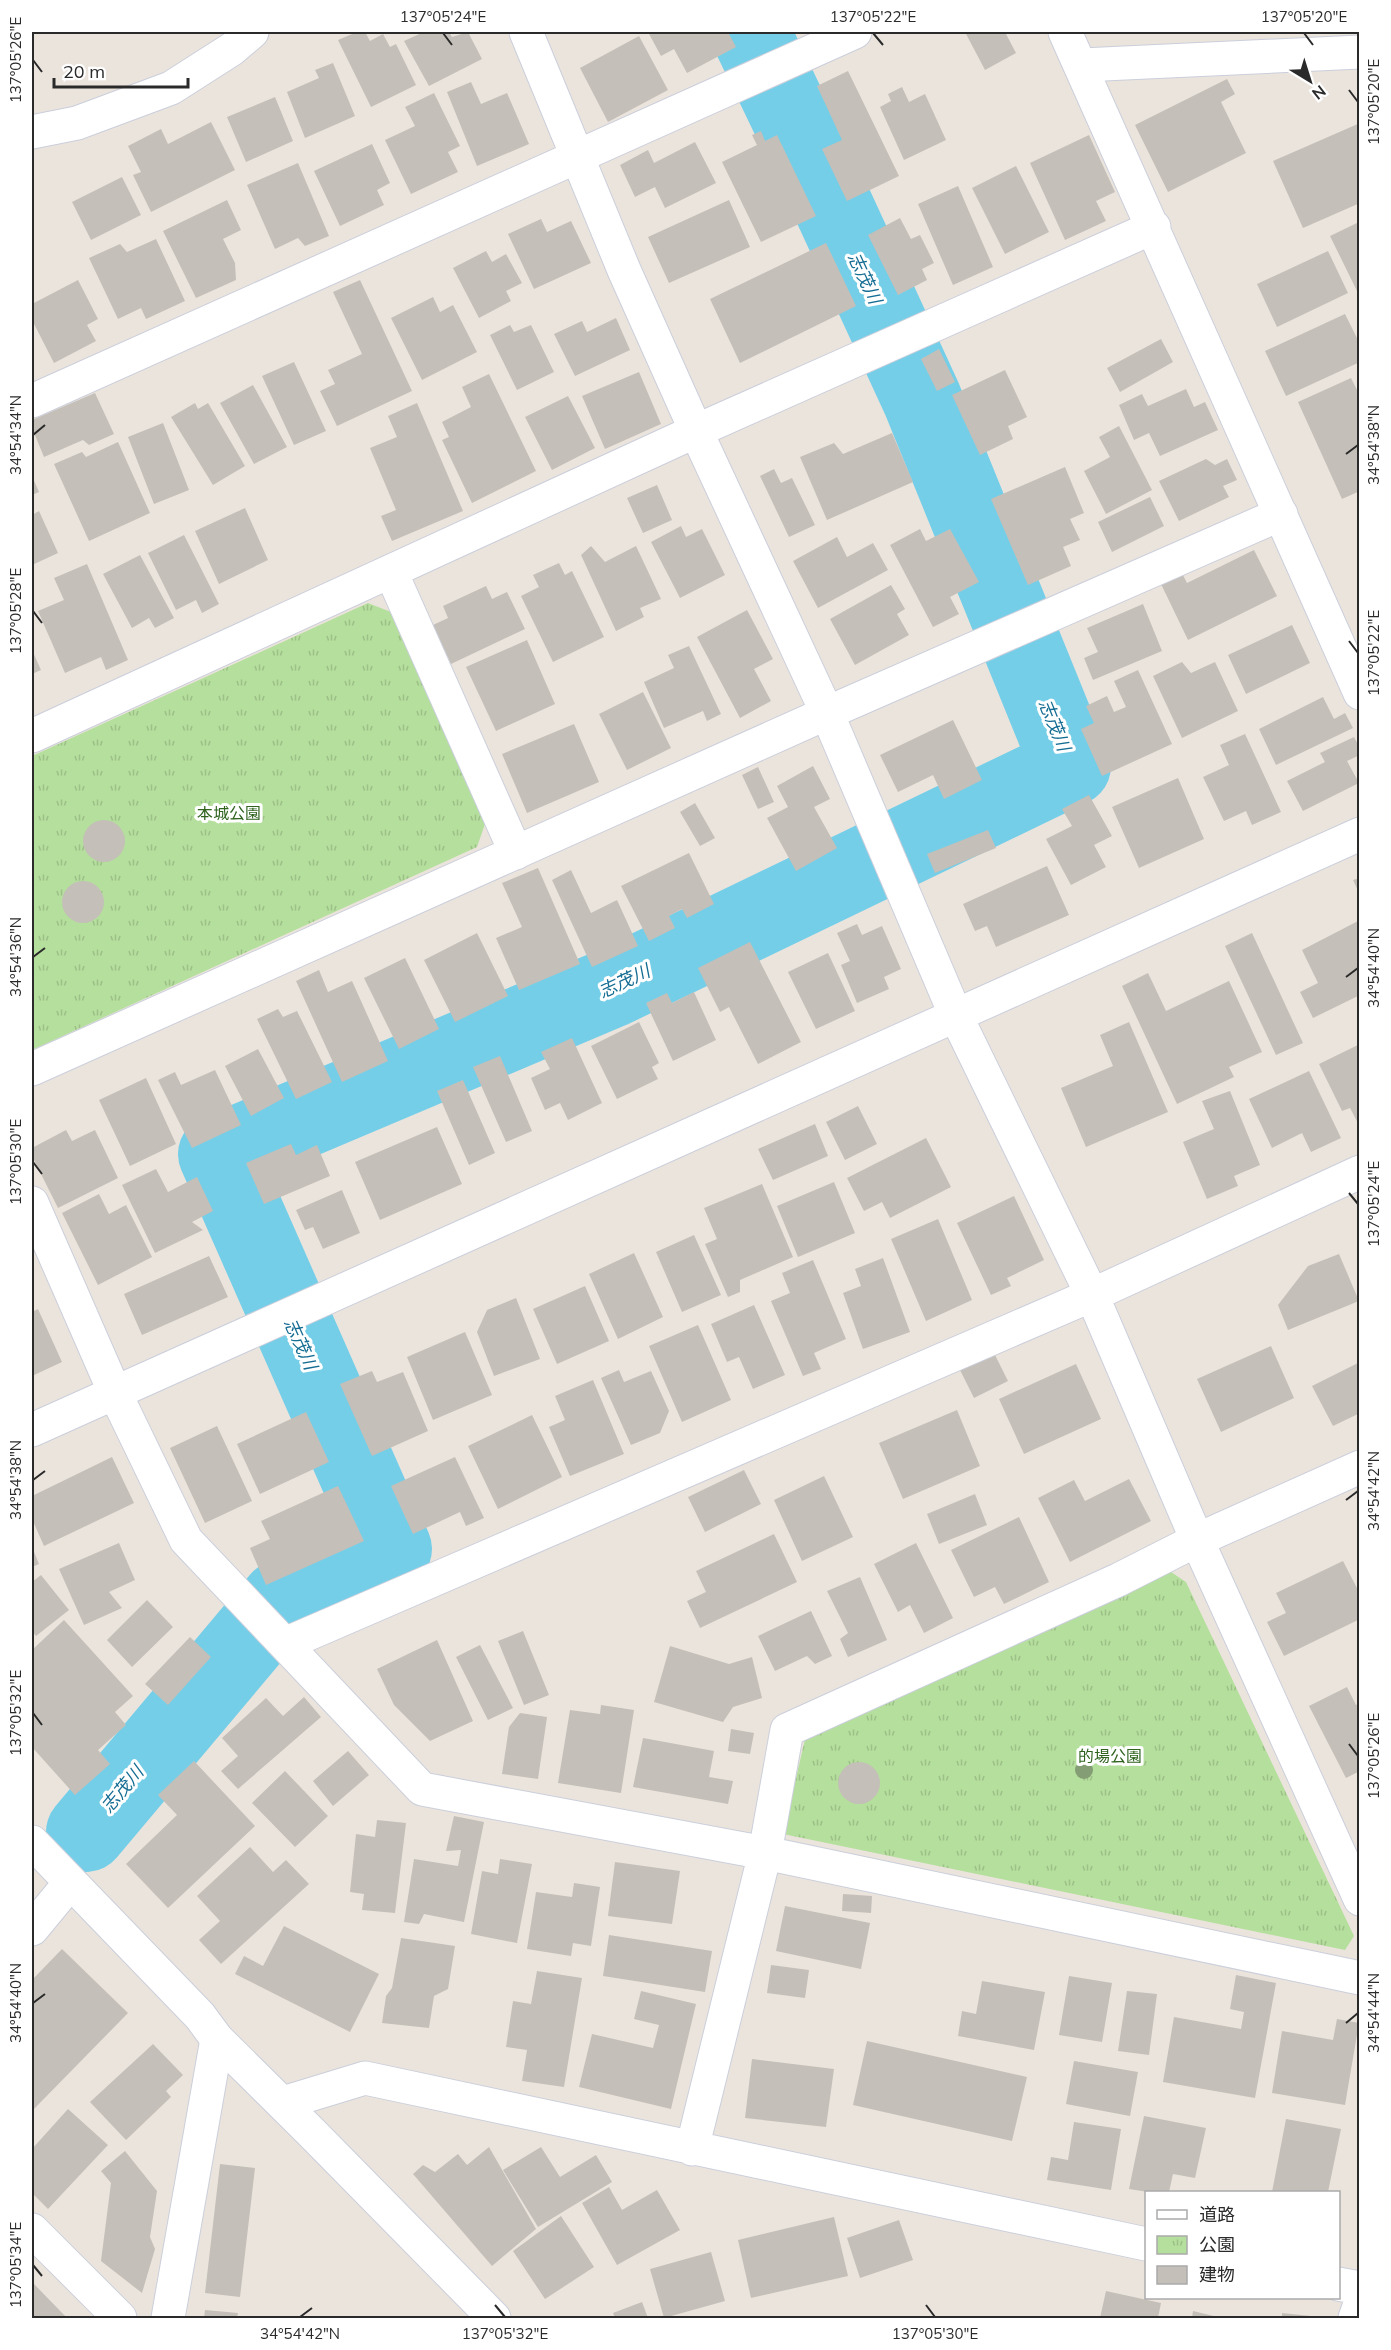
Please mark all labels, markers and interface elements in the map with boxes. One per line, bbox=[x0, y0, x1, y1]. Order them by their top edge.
text: 137°05'24"E bbox=[400, 7, 486, 26]
text: 137°05'22"E bbox=[830, 7, 916, 26]
text: 137°05'20"E bbox=[1261, 7, 1347, 26]
text: 137°05'26"E bbox=[6, 17, 25, 103]
scale bar bbox=[54, 51, 188, 89]
north arrow bbox=[1280, 51, 1340, 111]
text: 137°05'20"E bbox=[1364, 59, 1383, 145]
text: 20 m bbox=[63, 60, 105, 83]
text: N bbox=[1308, 81, 1330, 104]
water label: 志茂川 bbox=[843, 249, 888, 309]
text: 34°54'34"N bbox=[6, 395, 25, 475]
text: 34°54'38"N bbox=[1364, 405, 1383, 485]
text: 137°05'28"E bbox=[6, 568, 25, 654]
text: 137°05'22"E bbox=[1364, 610, 1383, 696]
water label: 志茂川 bbox=[1034, 696, 1077, 756]
park label: 本城公園 bbox=[197, 803, 261, 823]
text: 34°54'36"N bbox=[6, 917, 25, 997]
text: 34°54'40"N bbox=[1364, 928, 1383, 1008]
water label: 志茂川 bbox=[595, 958, 655, 1003]
text: 137°05'30"E bbox=[6, 1119, 25, 1205]
text: 137°05'24"E bbox=[1364, 1161, 1383, 1247]
water label: 志茂川 bbox=[280, 1315, 323, 1375]
text: 34°54'38"N bbox=[6, 1440, 25, 1520]
text: 34°54'42"N bbox=[1364, 1451, 1383, 1531]
text: 137°05'32"E bbox=[6, 1670, 25, 1756]
text: 137°05'26"E bbox=[1364, 1713, 1383, 1799]
park label: 的場公園 bbox=[1078, 1746, 1142, 1766]
water label: 志茂川 bbox=[96, 1759, 149, 1817]
text: 34°54'40"N bbox=[6, 1963, 25, 2043]
text: 34°54'44"N bbox=[1364, 1973, 1383, 2053]
legend bbox=[1145, 2191, 1340, 2299]
text: 道路 bbox=[1199, 2203, 1235, 2226]
text: 137°05'34"E bbox=[6, 2222, 25, 2308]
text: 公園 bbox=[1199, 2233, 1235, 2256]
text: 建物 bbox=[1199, 2263, 1235, 2286]
text: 34°54'42"N bbox=[260, 2324, 340, 2343]
text: 137°05'32"E bbox=[462, 2324, 548, 2343]
text: 137°05'30"E bbox=[892, 2324, 978, 2343]

